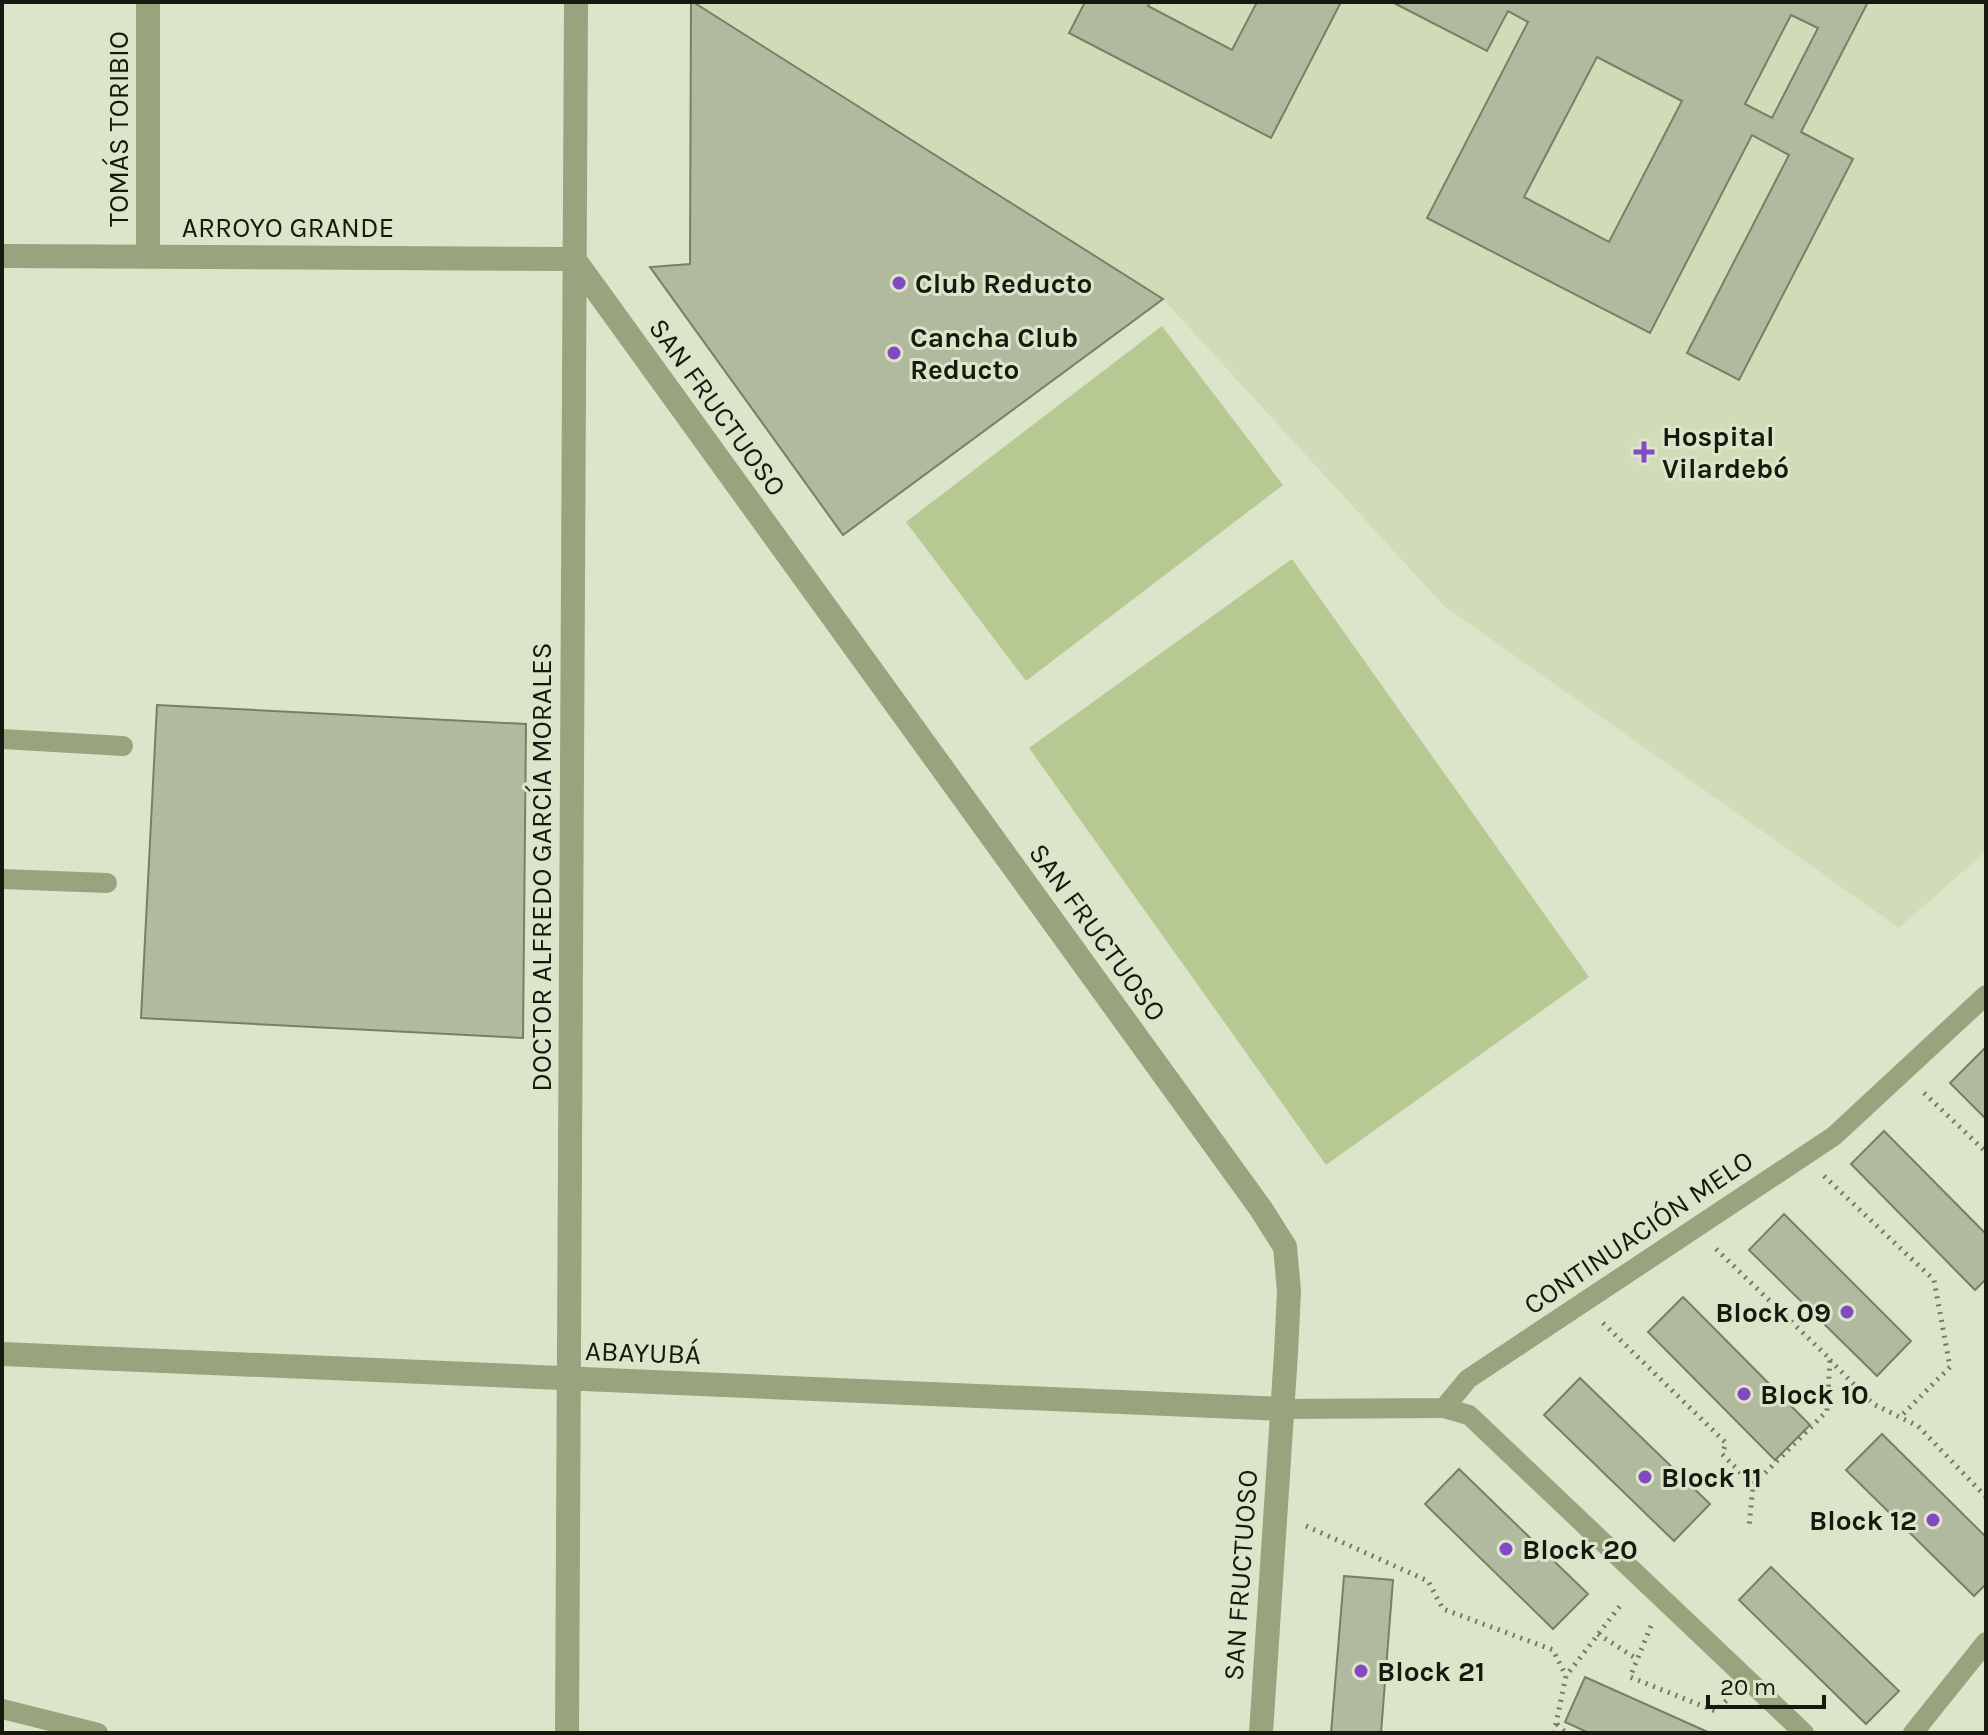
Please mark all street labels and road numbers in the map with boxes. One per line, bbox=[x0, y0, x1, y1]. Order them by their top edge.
street label: TOMÁS TORIBIO bbox=[101, 31, 135, 227]
street label: ARROYO GRANDE bbox=[182, 211, 394, 244]
street label: SAN FRUCTUOSO bbox=[642, 312, 793, 503]
street label: DOCTOR ALFREDO GARCÍA MORALES bbox=[524, 642, 558, 1092]
street label: SAN FRUCTUOSO bbox=[1022, 837, 1173, 1028]
street label: CONTINUACIÓN MELO bbox=[1517, 1143, 1759, 1321]
street label: ABAYUBÁ bbox=[584, 1333, 702, 1371]
street label: SAN FRUCTUOSO bbox=[1217, 1468, 1264, 1682]

